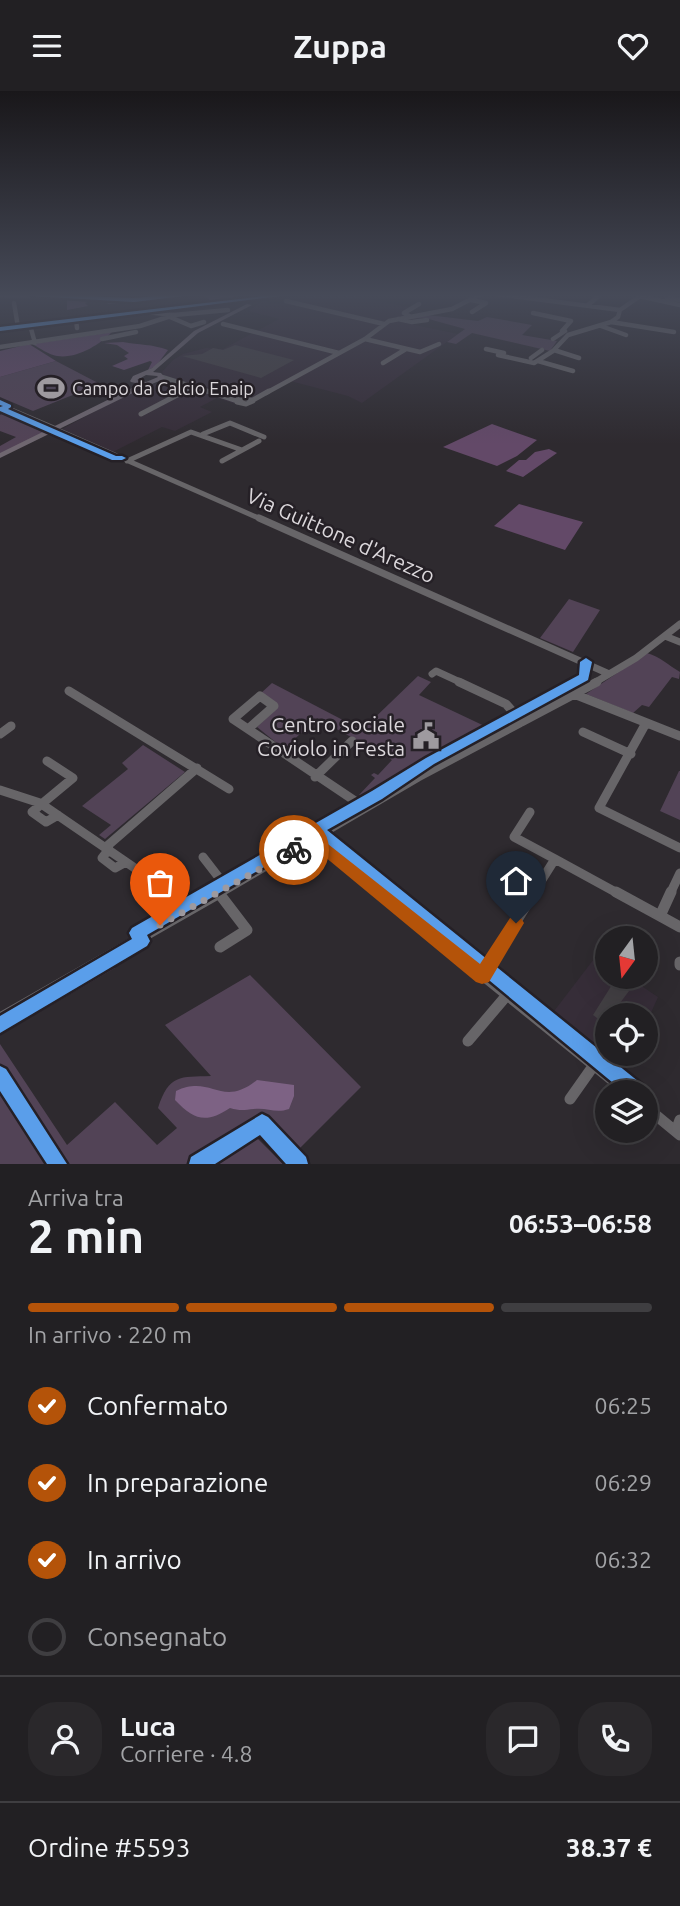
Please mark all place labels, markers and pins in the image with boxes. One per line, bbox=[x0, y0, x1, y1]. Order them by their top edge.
sports icon: Campo da Calcio Enaip bbox=[36, 373, 66, 403]
place label: Campo da Calcio Enaip bbox=[72, 378, 254, 398]
place label: Centro sociale Coviolo in Festa bbox=[257, 712, 405, 760]
public building icon: Centro sociale Coviolo in Festa bbox=[411, 721, 441, 751]
pin bbox=[486, 851, 546, 923]
pin bbox=[130, 853, 190, 925]

